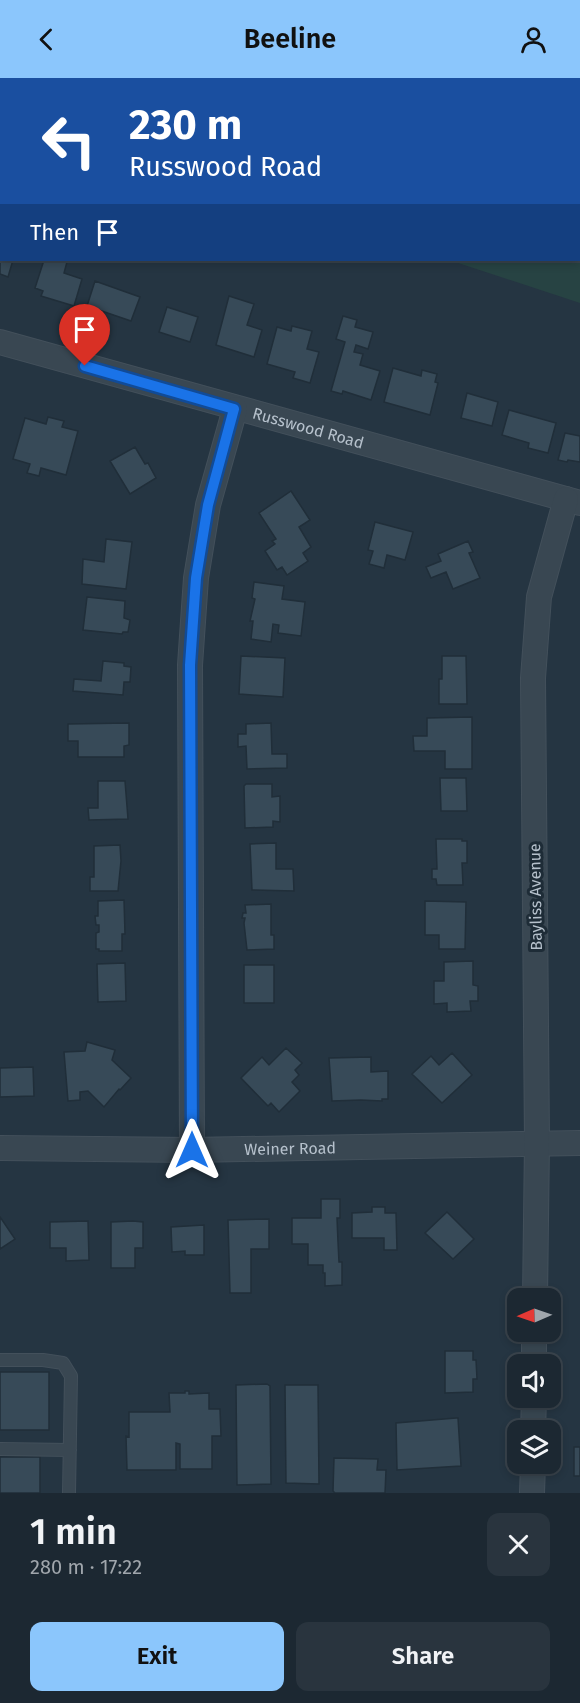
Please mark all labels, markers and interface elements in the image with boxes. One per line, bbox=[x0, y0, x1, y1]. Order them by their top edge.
icon: back bbox=[30, 23, 63, 56]
text: Beeline bbox=[244, 23, 336, 55]
icon: person bbox=[517, 23, 550, 56]
text: 230 m bbox=[129, 100, 242, 150]
icon: left bbox=[30, 102, 108, 180]
text: Russwood Road bbox=[129, 151, 322, 183]
icon: arrive bbox=[91, 216, 124, 249]
text: Then bbox=[30, 219, 79, 246]
pin bbox=[59, 304, 110, 366]
icon: arrive bbox=[68, 313, 101, 346]
street label: Russwood Road bbox=[250, 404, 366, 453]
street label: Bayliss Avenue bbox=[525, 843, 546, 951]
position arrow bbox=[160, 1118, 224, 1182]
street label: Weiner Road bbox=[244, 1138, 336, 1159]
north arrow bbox=[507, 1288, 561, 1342]
map controls bbox=[507, 1288, 561, 1474]
button: sound bbox=[507, 1354, 561, 1408]
button: layers bbox=[507, 1420, 561, 1474]
text: 1 min bbox=[30, 1510, 117, 1554]
button: close bbox=[487, 1513, 550, 1576]
text: 280 m · 17:22 bbox=[30, 1555, 142, 1579]
button: Exit bbox=[30, 1622, 284, 1691]
button: Share bbox=[296, 1622, 550, 1691]

